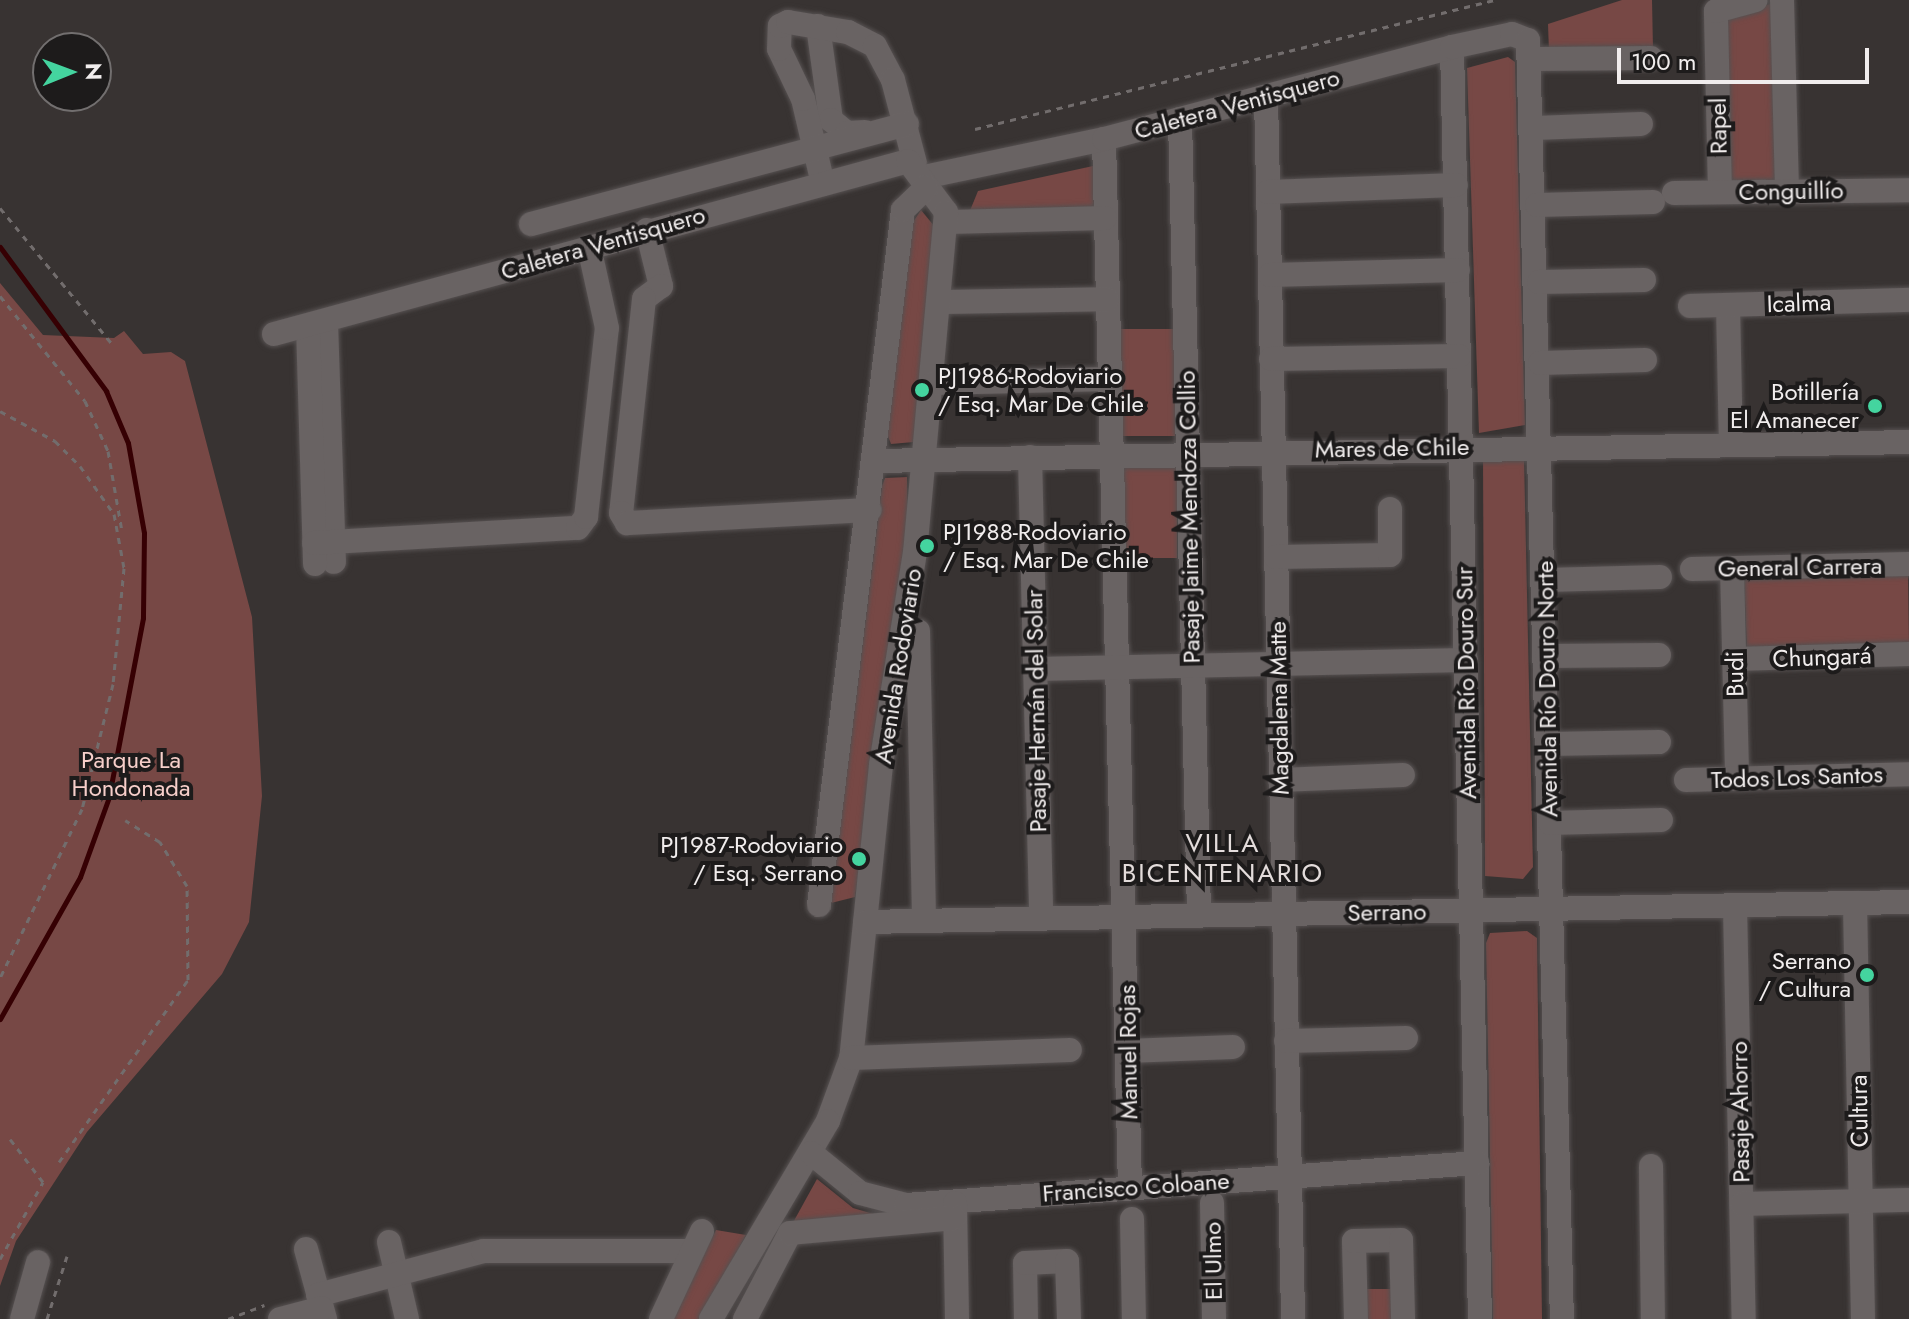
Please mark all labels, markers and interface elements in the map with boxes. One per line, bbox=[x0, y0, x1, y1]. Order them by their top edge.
north arrow bbox=[32, 32, 112, 112]
scale bar bbox=[1621, 32, 1873, 82]
text: 100 m bbox=[1631, 44, 1697, 79]
text: N bbox=[78, 63, 110, 81]
street label: Caletera Ventisquero bbox=[1131, 63, 1343, 145]
street label: Rapel bbox=[1703, 97, 1733, 155]
street label: Conguillío bbox=[1738, 176, 1844, 206]
street label: Caletera Ventisquero bbox=[498, 200, 708, 286]
street label: Icalma bbox=[1766, 287, 1832, 319]
place label: PJ1986-Rodoviario / Esq. Mar De Chile bbox=[938, 362, 1144, 418]
street label: Pasaje Jaime Mendoza Collio bbox=[1172, 370, 1206, 664]
place label: Botillería El Amanecer bbox=[1730, 378, 1859, 434]
marker: PJ1986-Rodoviario / Esq. Mar De Chile bbox=[913, 381, 931, 399]
marker: Botillería El Amanecer bbox=[1866, 397, 1884, 415]
street label: Mares de Chile bbox=[1315, 432, 1469, 464]
place label: PJ1988-Rodoviario / Esq. Mar De Chile bbox=[943, 518, 1149, 574]
marker: PJ1988-Rodoviario / Esq. Mar De Chile bbox=[918, 537, 936, 555]
street label: General Carrera bbox=[1717, 551, 1883, 583]
street label: Avenida Río Douro Norte bbox=[1530, 560, 1564, 818]
street label: Avenida Rodoviario bbox=[868, 566, 928, 766]
street label: Avenida Río Douro Sur bbox=[1450, 566, 1482, 800]
street label: Pasaje Hernán del Solar bbox=[1019, 589, 1053, 833]
street label: Magdalena Matte bbox=[1263, 621, 1295, 795]
street label: Chungará bbox=[1772, 641, 1872, 673]
street label: Budi bbox=[1720, 651, 1750, 697]
park label: Parque La Hondonada bbox=[71, 746, 191, 802]
street label: Todos Los Santos bbox=[1710, 760, 1884, 794]
district label: VILLA BICENTENARIO bbox=[1122, 828, 1324, 890]
place label: PJ1987-Rodoviario / Esq. Serrano bbox=[660, 831, 843, 887]
marker: PJ1987-Rodoviario / Esq. Serrano bbox=[850, 850, 868, 868]
street label: Serrano bbox=[1347, 897, 1427, 927]
place label: Serrano / Cultura bbox=[1759, 947, 1851, 1003]
marker: Serrano / Cultura bbox=[1858, 966, 1876, 984]
street label: Manuel Rojas bbox=[1112, 984, 1144, 1120]
street label: Pasaje Ahorro bbox=[1724, 1041, 1756, 1183]
street label: Cultura bbox=[1844, 1074, 1874, 1148]
street label: Francisco Coloane bbox=[1041, 1166, 1231, 1208]
street label: El Ulmo bbox=[1198, 1222, 1228, 1300]

